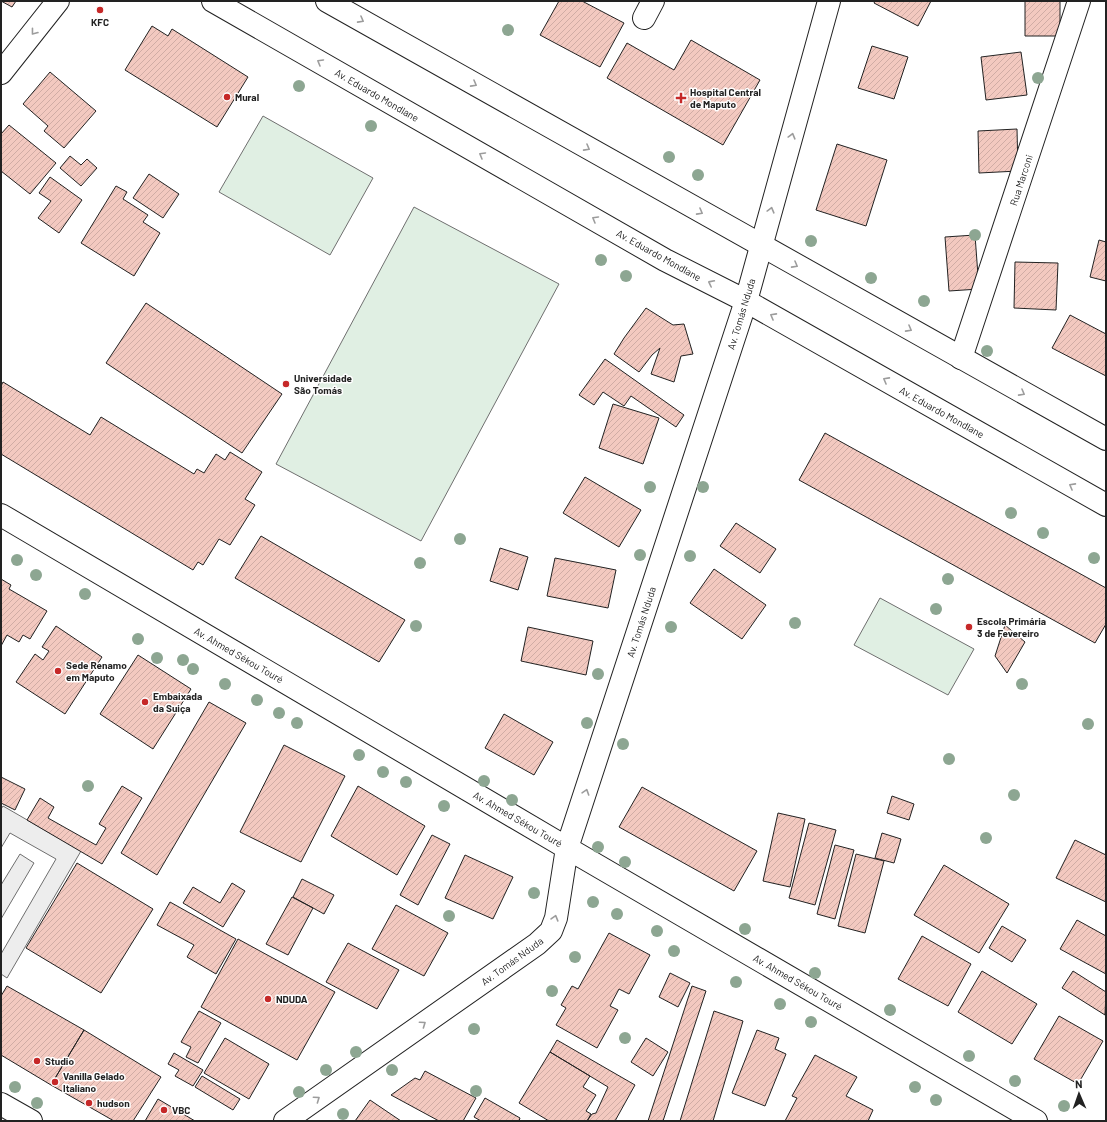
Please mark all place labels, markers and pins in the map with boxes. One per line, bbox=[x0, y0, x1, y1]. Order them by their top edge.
marker: KFC bbox=[95, 5, 105, 15]
place label: KFC bbox=[91, 16, 109, 28]
place label: Hospital Central de Maputo bbox=[690, 86, 761, 110]
place label: Mural bbox=[235, 91, 259, 103]
marker: Mural bbox=[222, 92, 232, 102]
marker: Hospital Central de Maputo bbox=[675, 92, 687, 104]
place label: Universidade São Tomás bbox=[294, 372, 353, 396]
marker: Universidade São Tomás bbox=[281, 379, 291, 389]
place label: Escola Primária 3 de Fevereiro bbox=[977, 615, 1046, 639]
marker: Escola Primária 3 de Fevereiro bbox=[964, 622, 974, 632]
place label: Sede Renamo em Maputo bbox=[66, 659, 127, 683]
marker: Sede Renamo em Maputo bbox=[53, 666, 63, 676]
place label: Embaixada da Suiça bbox=[153, 690, 202, 714]
marker: Embaixada da Suiça bbox=[140, 697, 150, 707]
place label: NDUDA bbox=[276, 993, 308, 1005]
marker: NDUDA bbox=[263, 994, 273, 1004]
place label: Studio bbox=[45, 1055, 74, 1067]
marker: Studio bbox=[32, 1056, 42, 1066]
place label: Vanilla Gelado Italiano bbox=[63, 1070, 125, 1094]
marker: Vanilla Gelado Italiano bbox=[50, 1077, 60, 1087]
place label: hudson bbox=[97, 1097, 130, 1109]
marker: hudson bbox=[84, 1098, 94, 1108]
place label: VBC bbox=[172, 1104, 190, 1116]
marker: VBC bbox=[159, 1105, 169, 1115]

